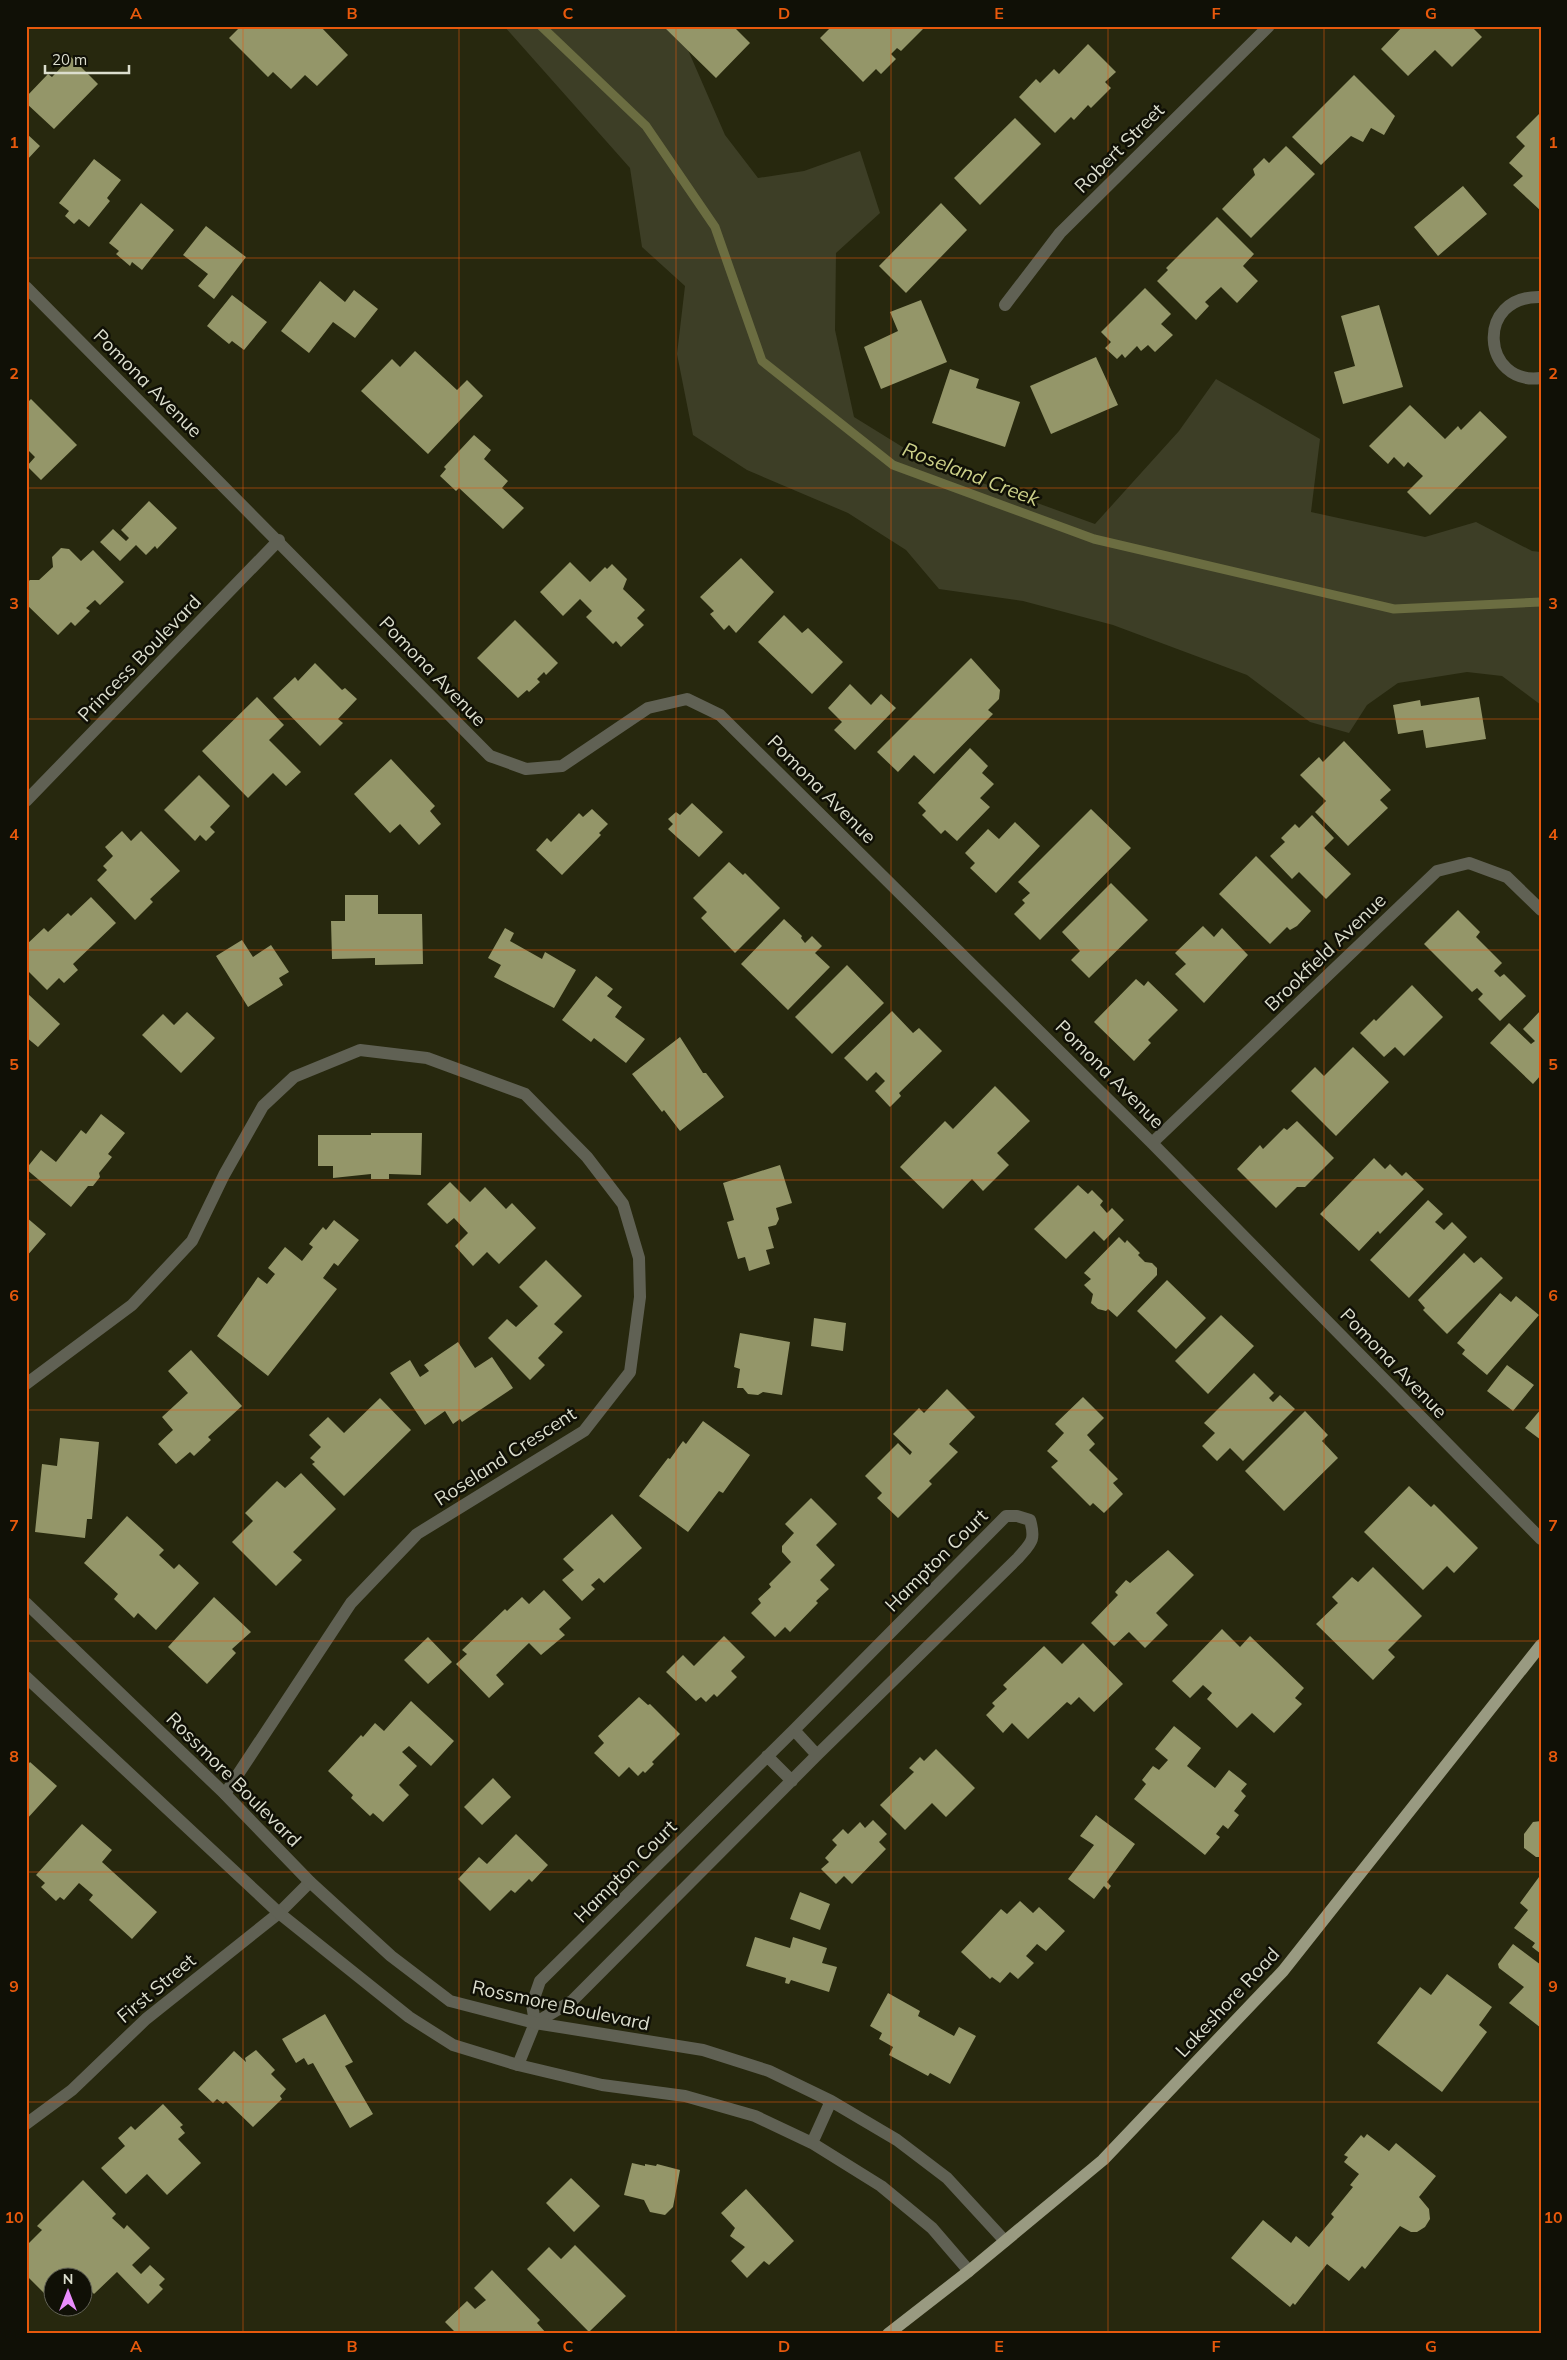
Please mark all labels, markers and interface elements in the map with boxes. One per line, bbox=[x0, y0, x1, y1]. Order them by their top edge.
text: A bbox=[130, 3, 142, 23]
text: B bbox=[346, 3, 358, 23]
text: C bbox=[563, 3, 574, 23]
text: D bbox=[778, 3, 790, 23]
text: E bbox=[994, 3, 1004, 23]
text: F bbox=[1211, 3, 1221, 23]
text: G bbox=[1425, 3, 1437, 23]
scale bar bbox=[45, 42, 129, 74]
text: 20 m bbox=[52, 50, 87, 69]
street label: Robert Street bbox=[1069, 98, 1169, 198]
text: 1 bbox=[9, 132, 19, 152]
text: 1 bbox=[1548, 132, 1558, 152]
street label: Pomona Avenue bbox=[89, 324, 207, 442]
text: 2 bbox=[9, 363, 19, 383]
text: 2 bbox=[1548, 363, 1558, 383]
water label: Roseland Creek bbox=[899, 436, 1044, 511]
street label: Princess Boulevard bbox=[72, 590, 206, 726]
text: 3 bbox=[9, 593, 19, 613]
text: 3 bbox=[1548, 593, 1558, 613]
street label: Pomona Avenue bbox=[374, 611, 492, 731]
street label: Pomona Avenue bbox=[763, 730, 881, 848]
text: 4 bbox=[9, 824, 19, 844]
text: 4 bbox=[1548, 824, 1558, 844]
street label: Brookfield Avenue bbox=[1259, 888, 1391, 1016]
street label: Pomona Avenue bbox=[1051, 1015, 1169, 1133]
text: 5 bbox=[9, 1054, 19, 1074]
text: 5 bbox=[1548, 1054, 1558, 1074]
text: 6 bbox=[9, 1285, 19, 1305]
text: 6 bbox=[1548, 1285, 1558, 1305]
street label: Pomona Avenue bbox=[1335, 1303, 1453, 1423]
street label: Roseland Crescent bbox=[430, 1401, 581, 1511]
street label: Hampton Court bbox=[880, 1503, 993, 1616]
text: 7 bbox=[9, 1515, 19, 1535]
text: 7 bbox=[1548, 1515, 1558, 1535]
street label: Rossmore Boulevard bbox=[161, 1706, 307, 1852]
text: 8 bbox=[9, 1746, 19, 1766]
text: 8 bbox=[1548, 1746, 1558, 1766]
street label: Hampton Court bbox=[569, 1814, 682, 1927]
street label: Lakeshore Road bbox=[1170, 1942, 1284, 2062]
street label: First Street bbox=[112, 1948, 201, 2028]
street label: Rossmore Boulevard bbox=[470, 1974, 652, 2036]
text: 9 bbox=[9, 1976, 19, 1996]
text: 9 bbox=[1548, 1976, 1558, 1996]
text: 10 bbox=[4, 2207, 24, 2227]
text: 10 bbox=[1543, 2207, 1563, 2227]
north arrow bbox=[42, 2268, 92, 2318]
text: N bbox=[63, 2270, 73, 2288]
text: A bbox=[130, 2336, 142, 2356]
text: B bbox=[346, 2336, 358, 2356]
text: C bbox=[563, 2336, 574, 2356]
text: D bbox=[778, 2336, 790, 2356]
text: E bbox=[994, 2336, 1004, 2356]
text: F bbox=[1211, 2336, 1221, 2356]
text: G bbox=[1425, 2336, 1437, 2356]

